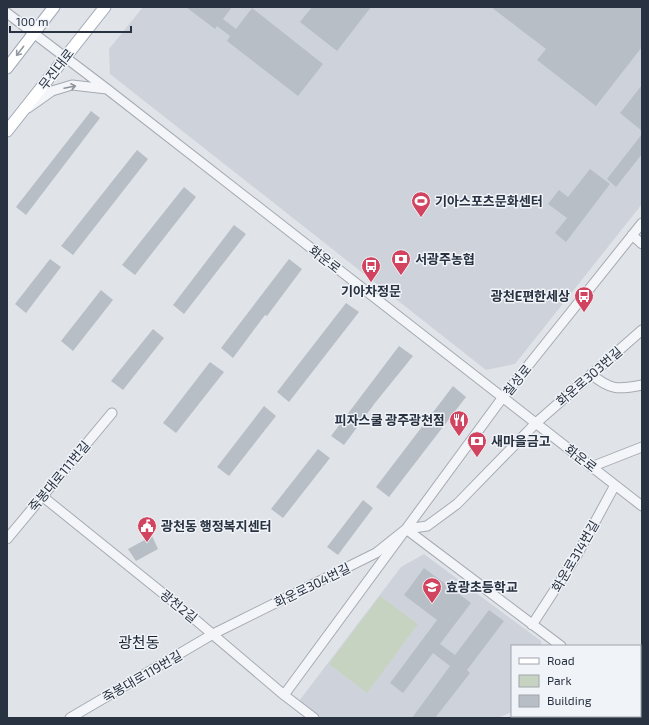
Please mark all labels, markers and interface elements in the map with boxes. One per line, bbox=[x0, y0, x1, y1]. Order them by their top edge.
scale bar bbox=[10, 8, 131, 34]
text: 100 m bbox=[16, 14, 48, 28]
one-way arrow bbox=[16, 45, 25, 56]
street label: 무진대로 bbox=[35, 45, 77, 93]
one-way arrow bbox=[63, 83, 76, 91]
sports icon: 기아스포츠문화센터 bbox=[410, 190, 432, 218]
place label: 기아스포츠문화센터 bbox=[435, 193, 543, 209]
street label: 화운로 bbox=[306, 242, 344, 276]
bank icon: 서광주농협 bbox=[390, 248, 412, 276]
place label: 서광주농협 bbox=[415, 251, 475, 267]
bus stop icon: 기아차정문 bbox=[360, 255, 382, 283]
place label: 기아차정문 bbox=[341, 283, 401, 299]
bus stop icon: 광천E편한세상 bbox=[573, 285, 595, 313]
place label: 광천E편한세상 bbox=[491, 288, 570, 304]
street label: 화운로303번길 bbox=[553, 343, 625, 409]
street label: 칠성로 bbox=[499, 361, 535, 399]
restaurant icon: 피자스쿨 광주광천점 bbox=[448, 409, 470, 437]
place label: 피자스쿨 광주광천점 bbox=[335, 412, 445, 428]
bank icon: 새마을금고 bbox=[466, 430, 488, 458]
place label: 새마을금고 bbox=[491, 433, 551, 449]
street label: 죽봉대로111번길 bbox=[25, 437, 93, 515]
street label: 화운로 bbox=[562, 441, 600, 475]
public building icon: 광천동 행정복지센터 bbox=[136, 515, 158, 543]
street label: 화운로314번길 bbox=[548, 517, 602, 595]
place label: 광천동 행정복지센터 bbox=[161, 518, 271, 534]
street label: 화운로304번길 bbox=[271, 560, 353, 610]
school or university icon: 효광초등학교 bbox=[421, 576, 443, 604]
place label: 효광초등학교 bbox=[446, 579, 518, 595]
street label: 광천2길 bbox=[157, 586, 201, 626]
district label: 광천동 bbox=[118, 633, 160, 651]
legend bbox=[511, 645, 641, 717]
street label: 죽봉대로119번길 bbox=[99, 647, 185, 705]
text: Road bbox=[547, 653, 575, 667]
text: Park bbox=[547, 673, 572, 687]
text: Building bbox=[547, 693, 592, 707]

